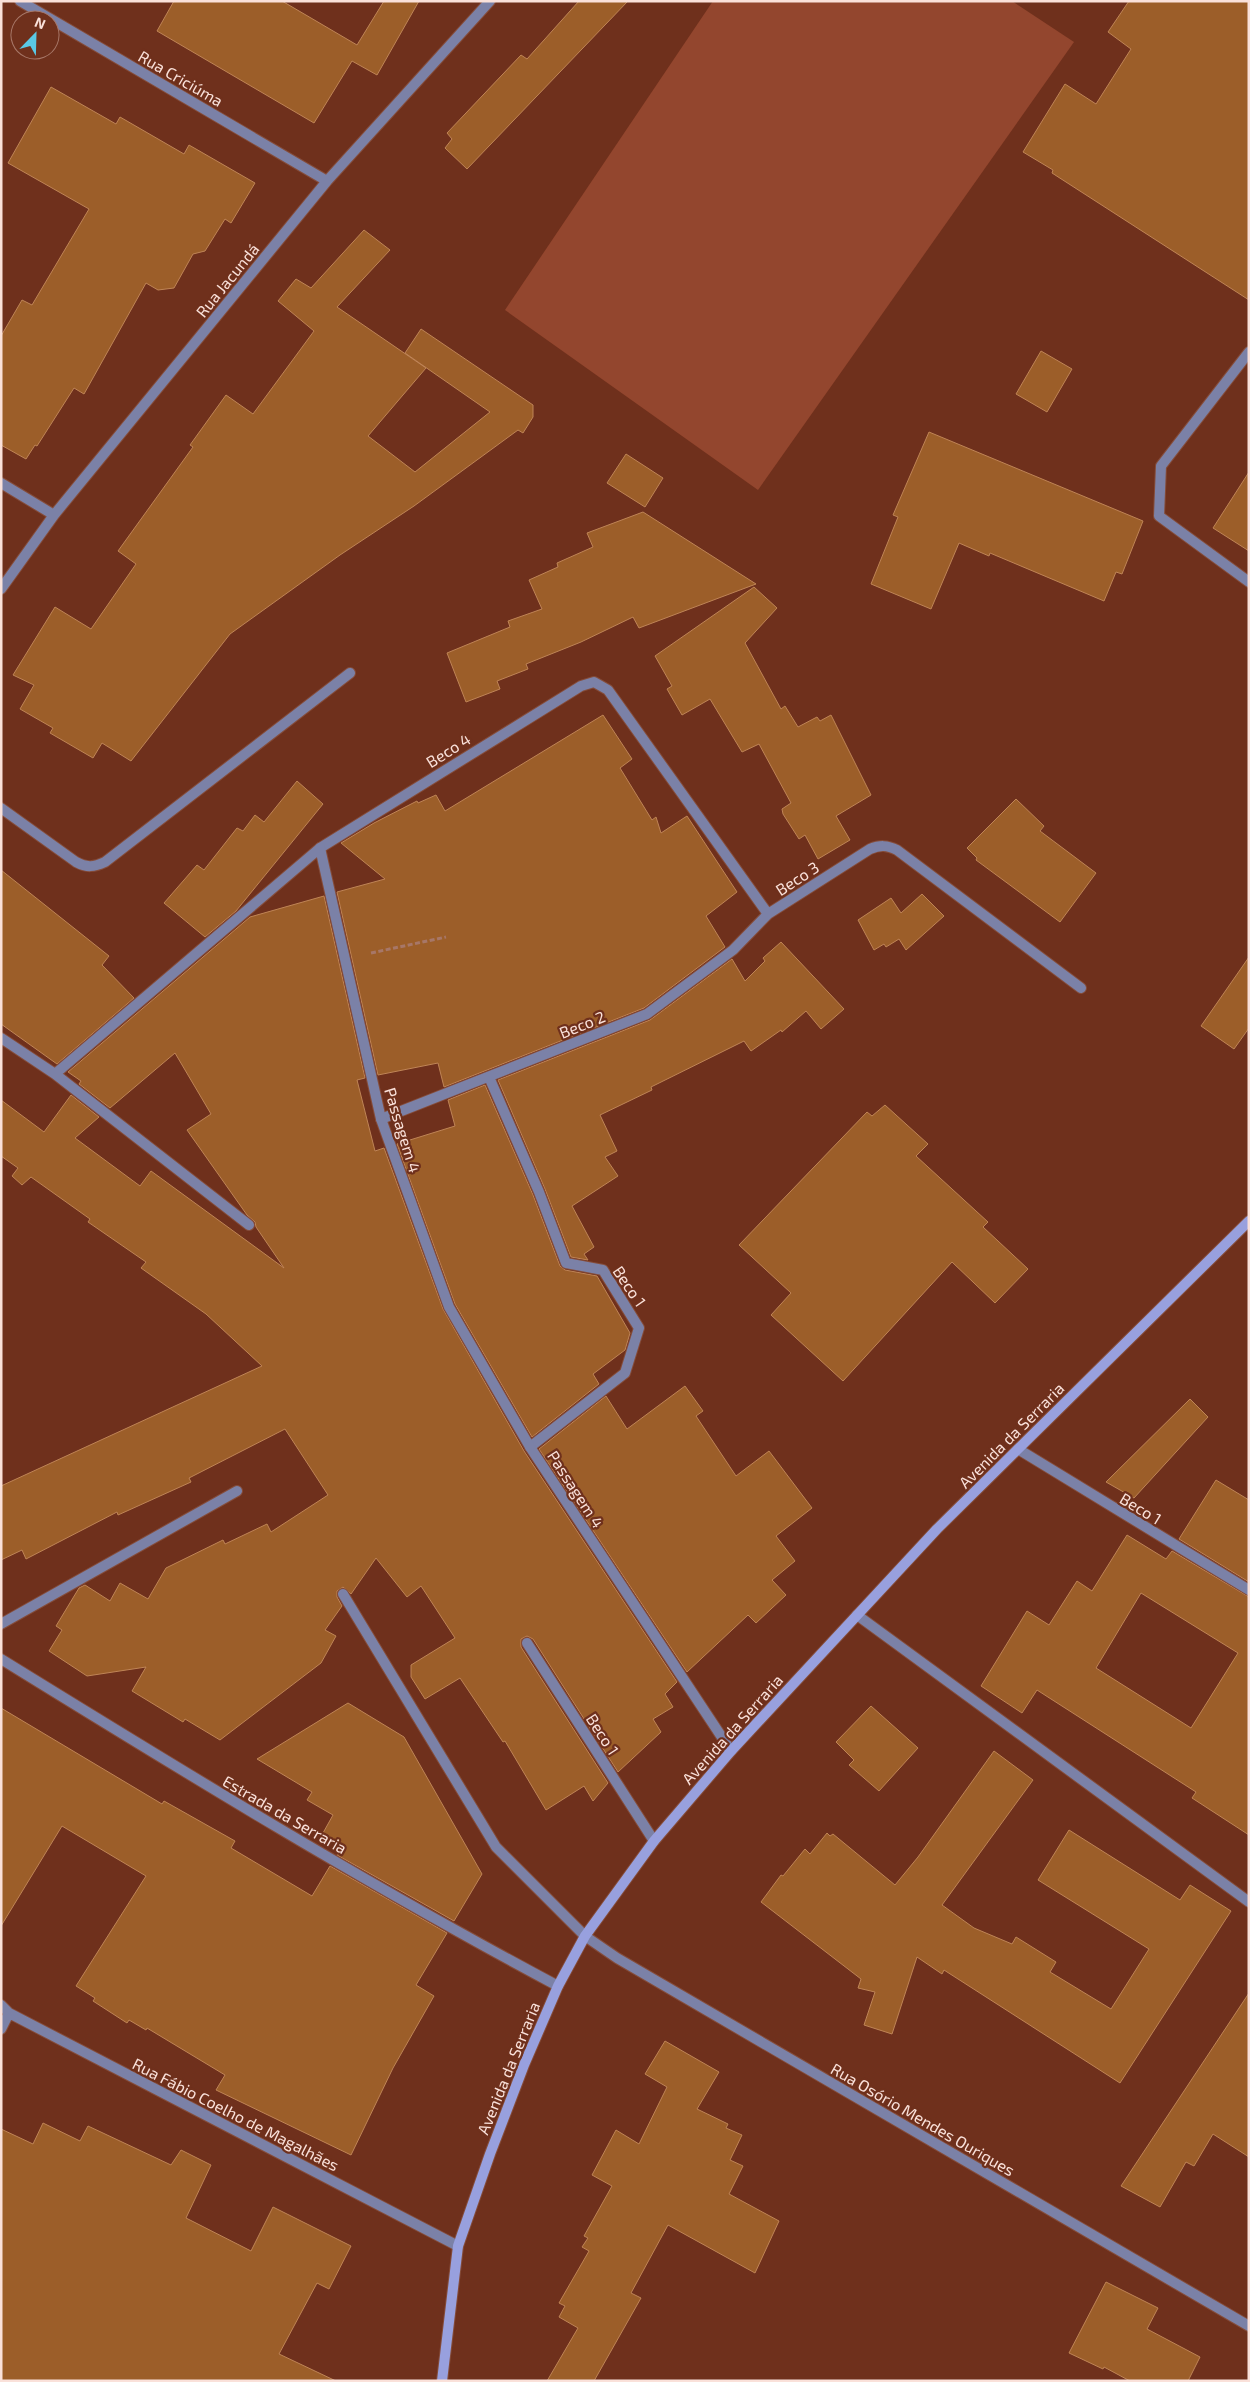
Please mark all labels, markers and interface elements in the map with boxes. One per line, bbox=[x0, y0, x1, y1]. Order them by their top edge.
north arrow bbox=[10, 10, 60, 60]
text: N bbox=[32, 13, 48, 32]
street label: Rua Criciúma bbox=[135, 46, 227, 110]
street label: Rua Jacundá bbox=[191, 239, 263, 321]
street label: Beco 4 bbox=[422, 729, 474, 771]
street label: Beco 3 bbox=[772, 857, 822, 899]
street label: Beco 2 bbox=[556, 1006, 608, 1042]
street label: Passagem 4 bbox=[381, 1085, 425, 1175]
street label: Beco 1 bbox=[609, 1262, 651, 1310]
street label: Avenida da Serraria bbox=[954, 1378, 1068, 1492]
street label: Passagem 4 bbox=[544, 1447, 608, 1531]
street label: Beco 1 bbox=[1117, 1488, 1165, 1528]
street label: Avenida da Serraria bbox=[678, 1670, 786, 1788]
street label: Beco 1 bbox=[583, 1710, 623, 1758]
street label: Estrada da Serraria bbox=[220, 1771, 350, 1857]
street label: Avenida da Serraria bbox=[473, 1999, 543, 2137]
street label: Rua Fábio Coelho de Magalhães bbox=[130, 2054, 342, 2174]
street label: Rua Osório Mendes Ouriques bbox=[828, 2059, 1018, 2179]

